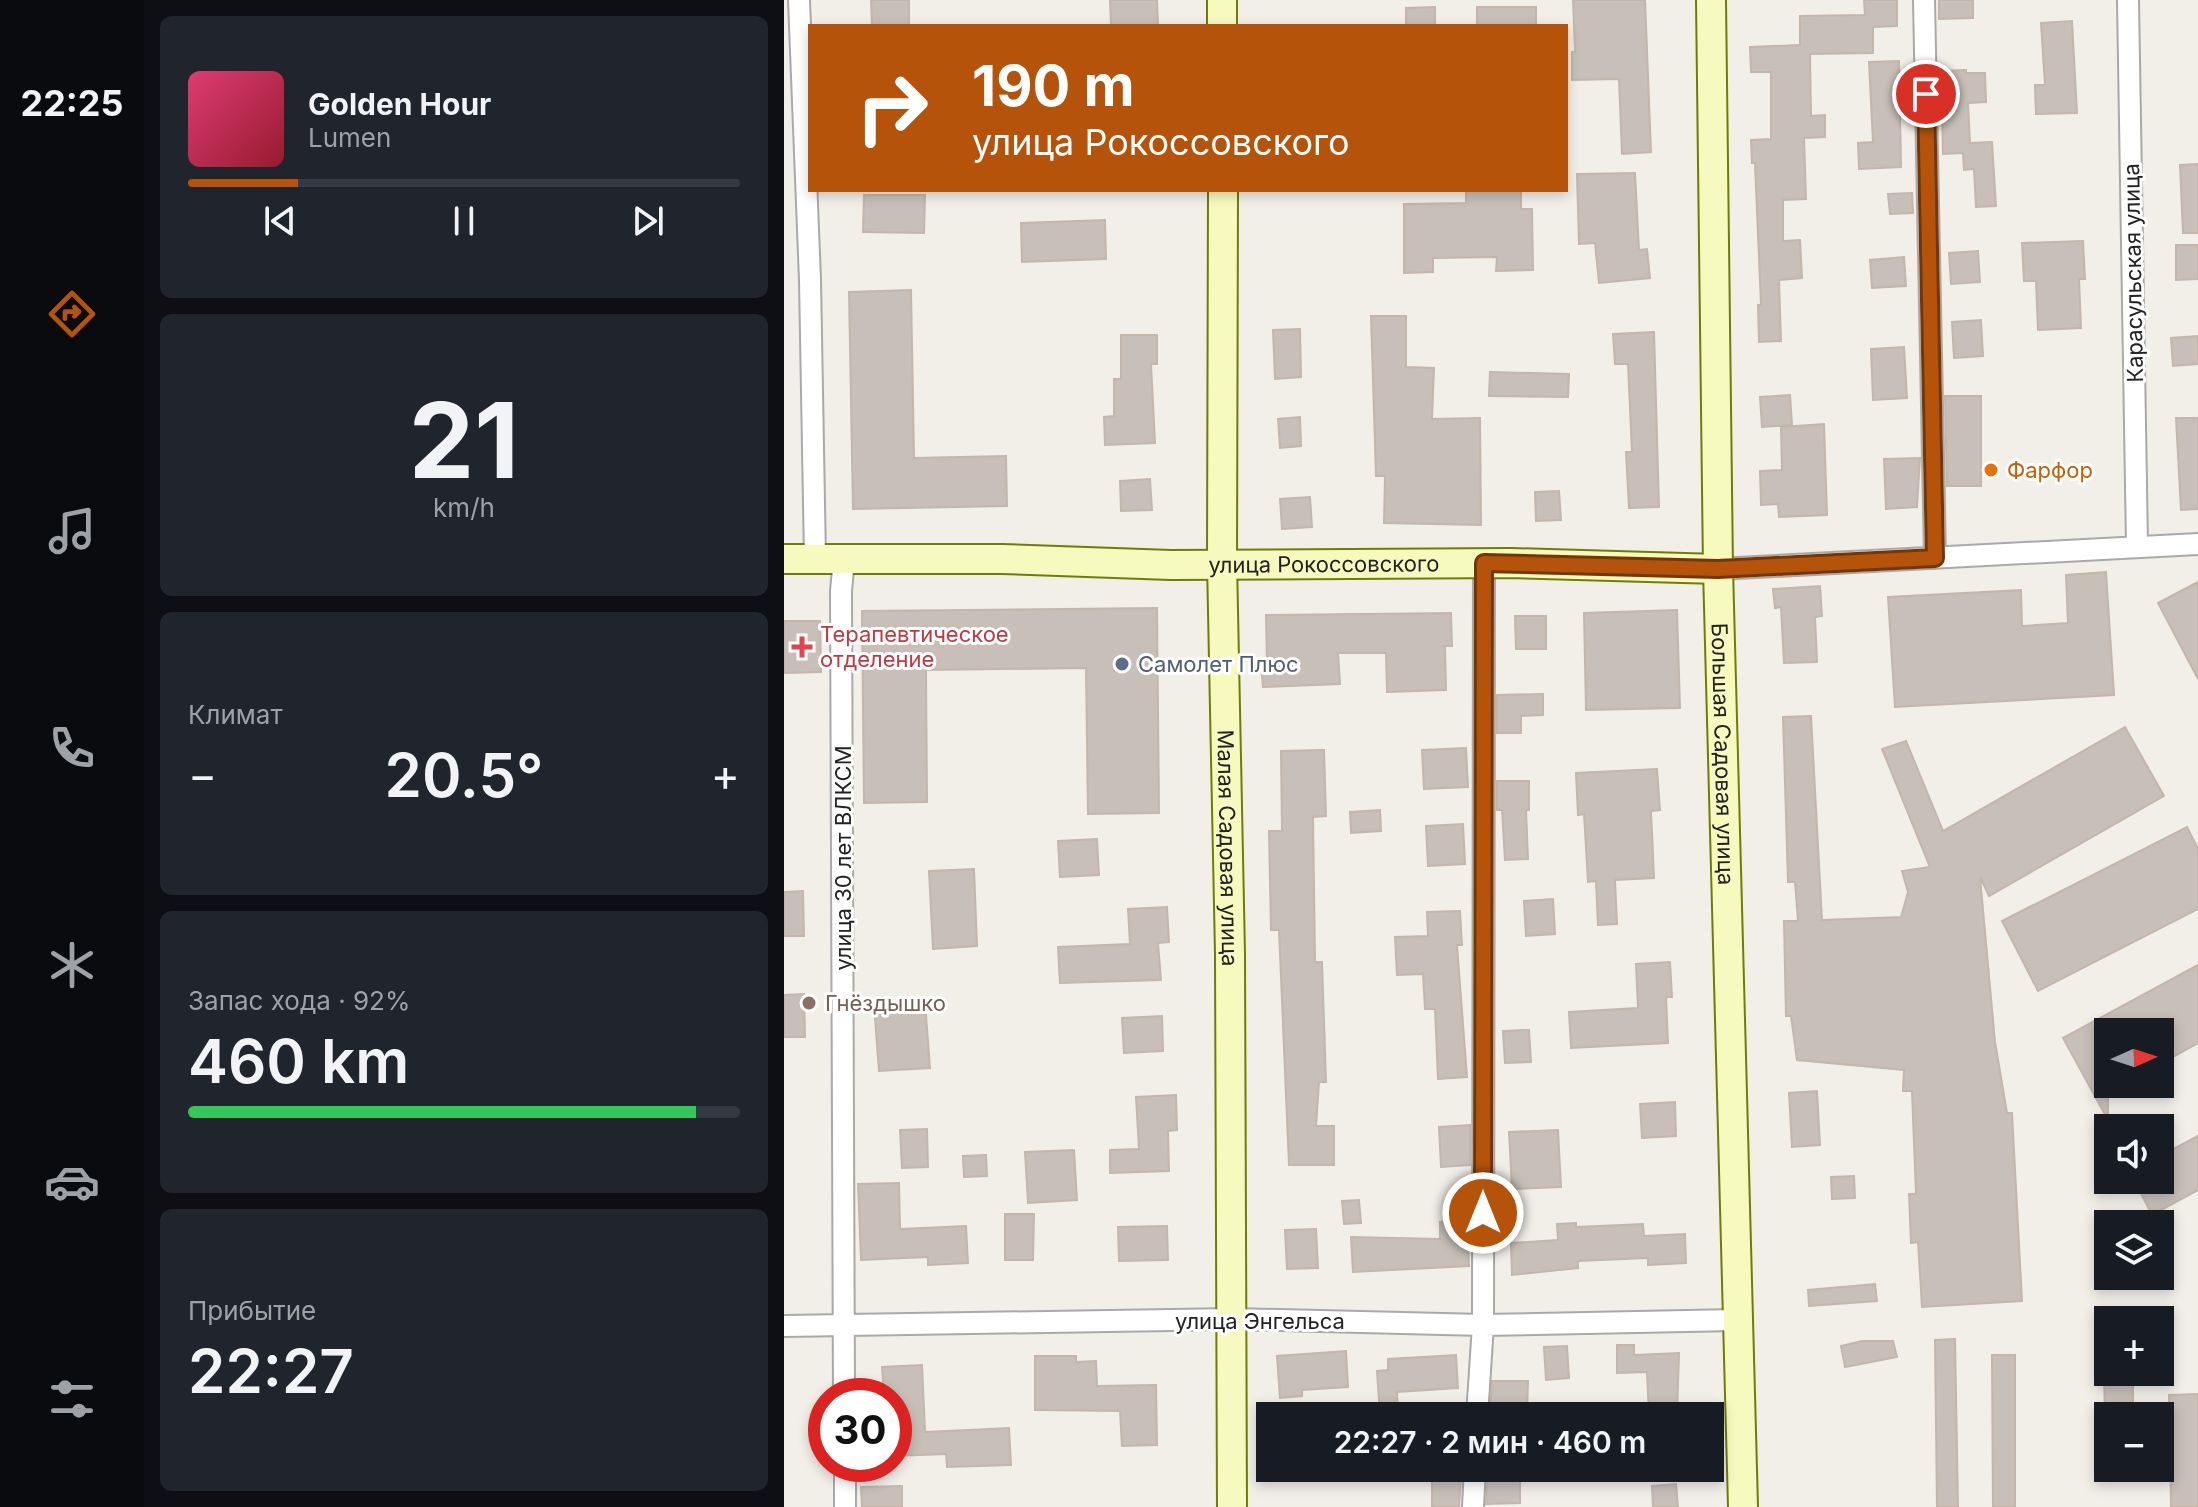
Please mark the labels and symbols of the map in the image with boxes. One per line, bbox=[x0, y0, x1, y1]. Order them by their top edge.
pin bbox=[1892, 60, 1960, 128]
street label: Карасульская улица bbox=[2118, 163, 2148, 383]
place label: Фарфор bbox=[2007, 457, 2093, 483]
marker: Фарфор bbox=[1982, 461, 2000, 479]
street label: улица Рокоссовского bbox=[1208, 550, 1439, 578]
place label: Терапевтическое отделение bbox=[820, 621, 1009, 672]
street label: Большая Садовая улица bbox=[1706, 622, 1739, 885]
marker: Терапевтическое отделение bbox=[791, 636, 813, 658]
place label: Самолет Плюс bbox=[1138, 651, 1299, 677]
marker: Самолет Плюс bbox=[1113, 655, 1131, 673]
street label: Малая Садовая улица bbox=[1212, 729, 1243, 966]
street label: улица 30 лет ВЛКСМ bbox=[830, 745, 856, 971]
place label: Гнёздышко bbox=[825, 990, 946, 1016]
marker: Гнёздышко bbox=[800, 994, 818, 1012]
north arrow bbox=[2094, 1018, 2174, 1098]
position arrow bbox=[1441, 1171, 1525, 1255]
street label: улица Энгельса bbox=[1175, 1308, 1345, 1334]
speed limit sign: 30 bbox=[808, 1378, 912, 1482]

